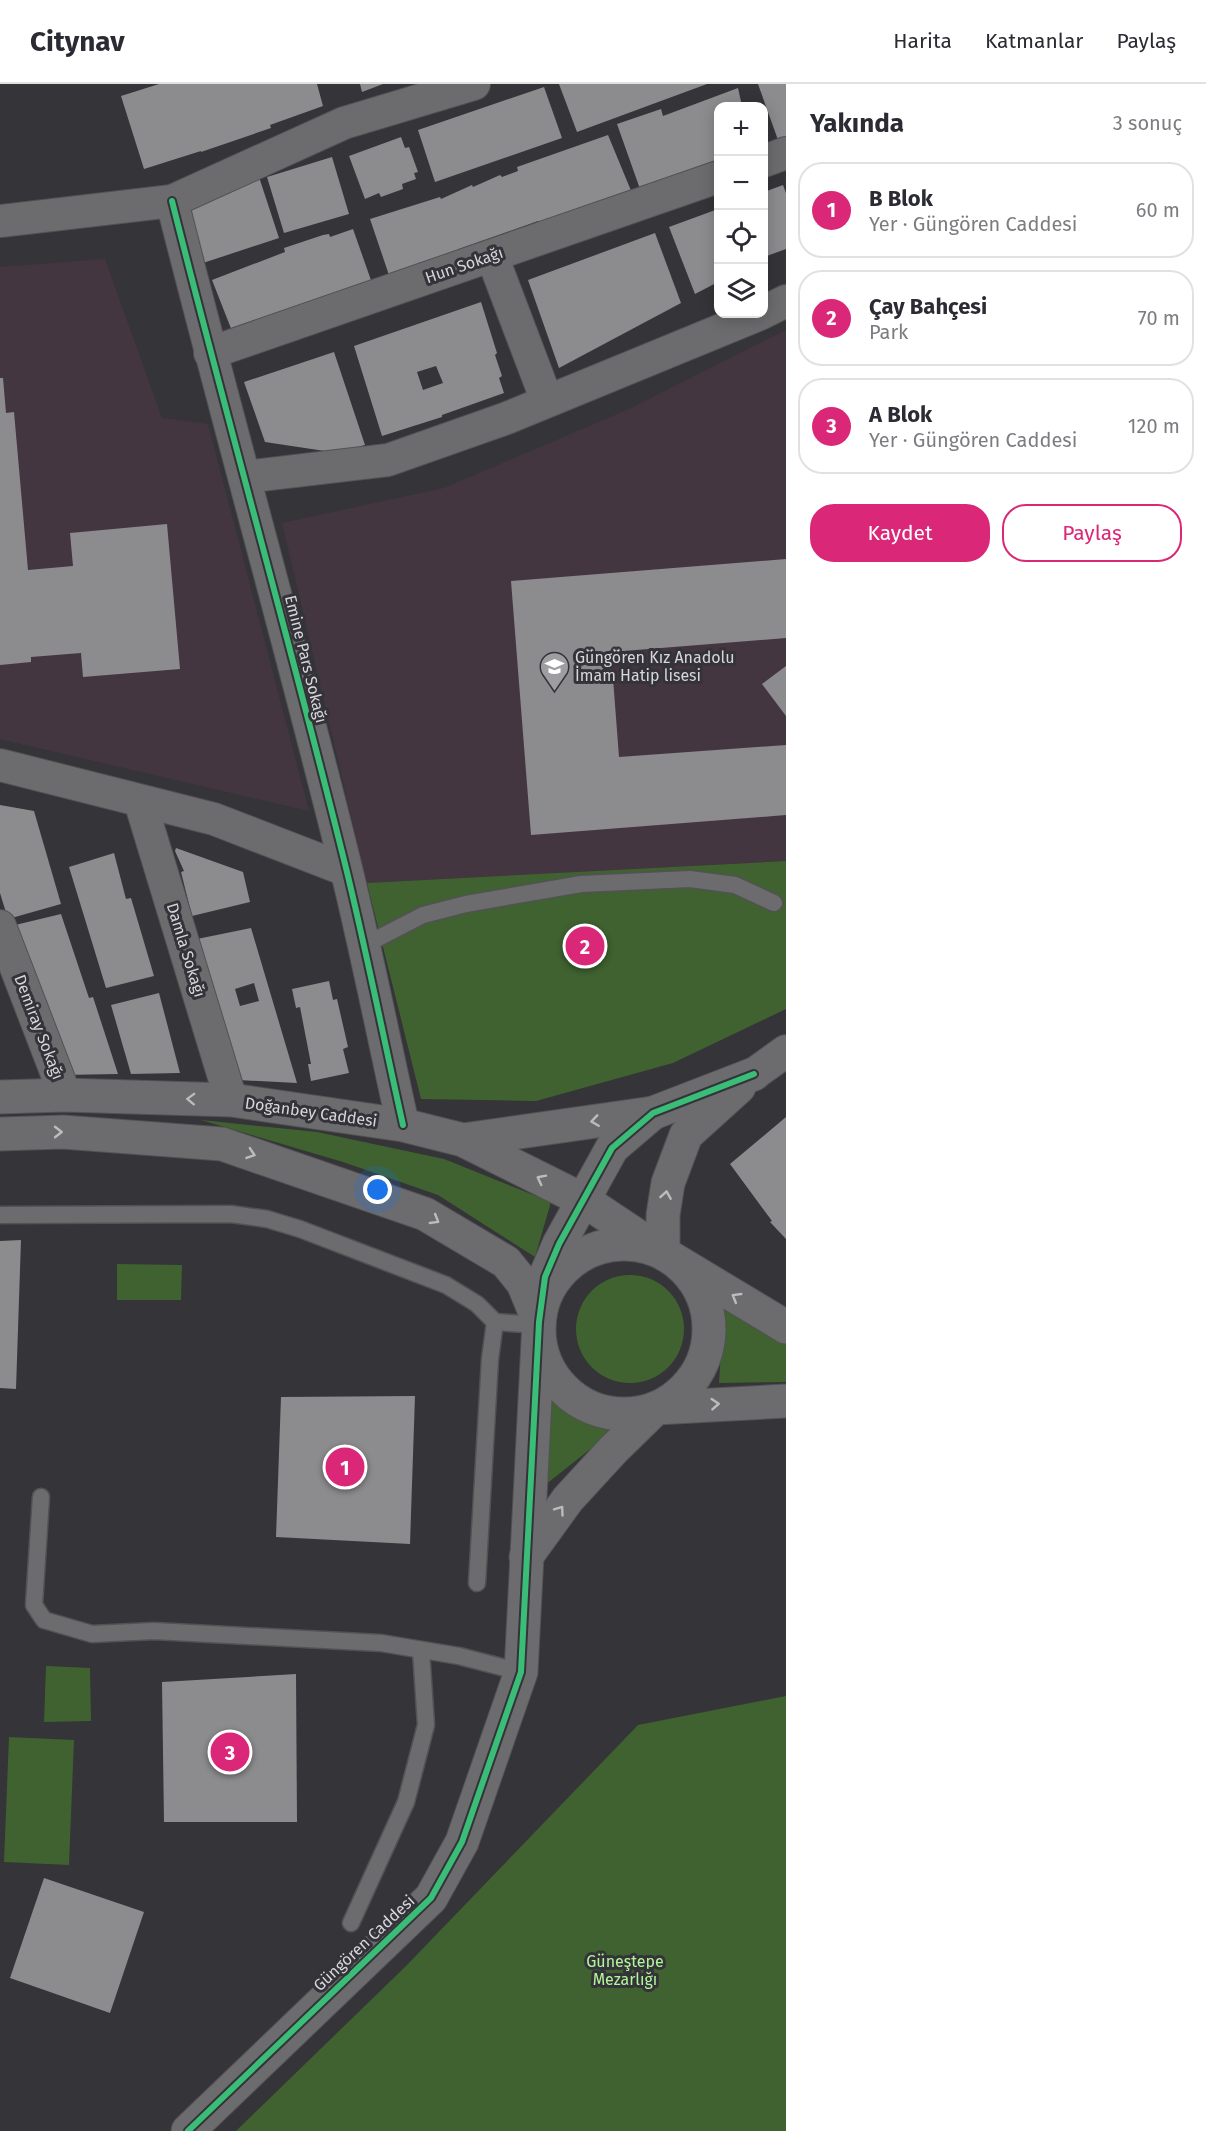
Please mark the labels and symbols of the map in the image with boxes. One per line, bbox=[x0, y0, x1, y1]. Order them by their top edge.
street label: Hun Sokağı bbox=[423, 243, 505, 287]
street label: Emine Pars Sokağı bbox=[281, 593, 331, 725]
place label: Güngören Kız Anadolu İmam Hatip lisesi bbox=[575, 648, 735, 685]
school or university icon: Güngören Kız Anadolu İmam Hatip lisesi bbox=[538, 650, 570, 692]
street label: Damla Sokağı bbox=[163, 901, 209, 999]
pin: 2 bbox=[566, 924, 604, 968]
street label: Demiray Sokağı bbox=[10, 972, 68, 1082]
one-way arrow bbox=[187, 1092, 196, 1105]
street label: Doğanbey Caddesi bbox=[244, 1093, 378, 1131]
one-way arrow bbox=[590, 1115, 599, 1127]
one-way arrow bbox=[54, 1126, 63, 1138]
one-way arrow bbox=[245, 1147, 256, 1160]
your location bbox=[363, 1175, 392, 1204]
one-way arrow bbox=[537, 1175, 548, 1187]
one-way arrow bbox=[659, 1190, 671, 1199]
one-way arrow bbox=[429, 1212, 439, 1224]
one-way arrow bbox=[732, 1293, 742, 1304]
one-way arrow bbox=[710, 1398, 719, 1411]
pin: 1 bbox=[326, 1444, 364, 1490]
one-way arrow bbox=[553, 1505, 564, 1516]
pin: 3 bbox=[210, 1730, 250, 1774]
street label: Güngören Caddesi bbox=[309, 1891, 419, 1995]
park label: Güneştepe Mezarlığı bbox=[586, 1952, 664, 1989]

